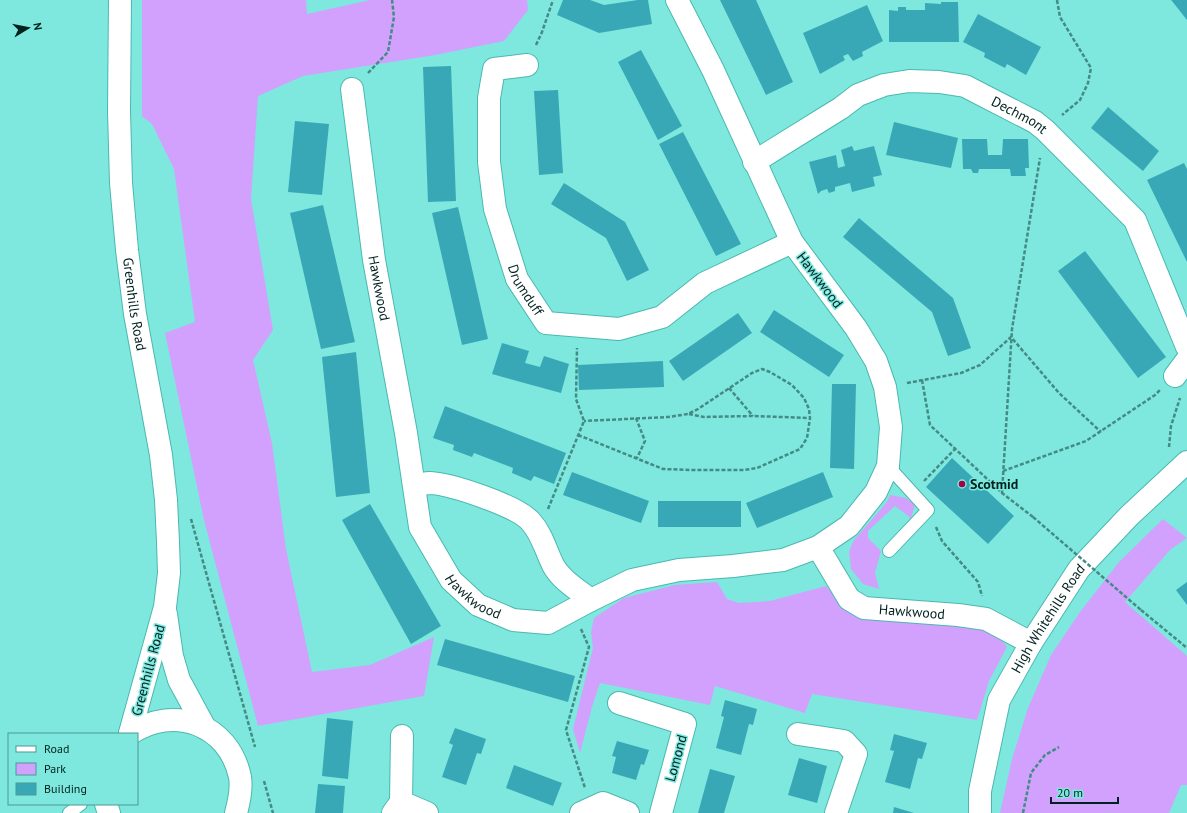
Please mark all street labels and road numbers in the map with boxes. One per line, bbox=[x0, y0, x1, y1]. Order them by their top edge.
street label: Dechmont bbox=[988, 92, 1052, 138]
street label: Hawkwood bbox=[793, 248, 847, 312]
street label: Hawkwood bbox=[364, 254, 394, 322]
street label: Greenhills Road bbox=[119, 256, 151, 352]
street label: Drumduff bbox=[504, 262, 548, 319]
street label: High Whitehills Road bbox=[1007, 560, 1088, 676]
street label: Hawkwood bbox=[441, 571, 504, 623]
street label: Hawkwood bbox=[878, 600, 945, 623]
street label: Greenhills Road bbox=[127, 622, 169, 718]
street label: Lomond bbox=[661, 732, 691, 784]

